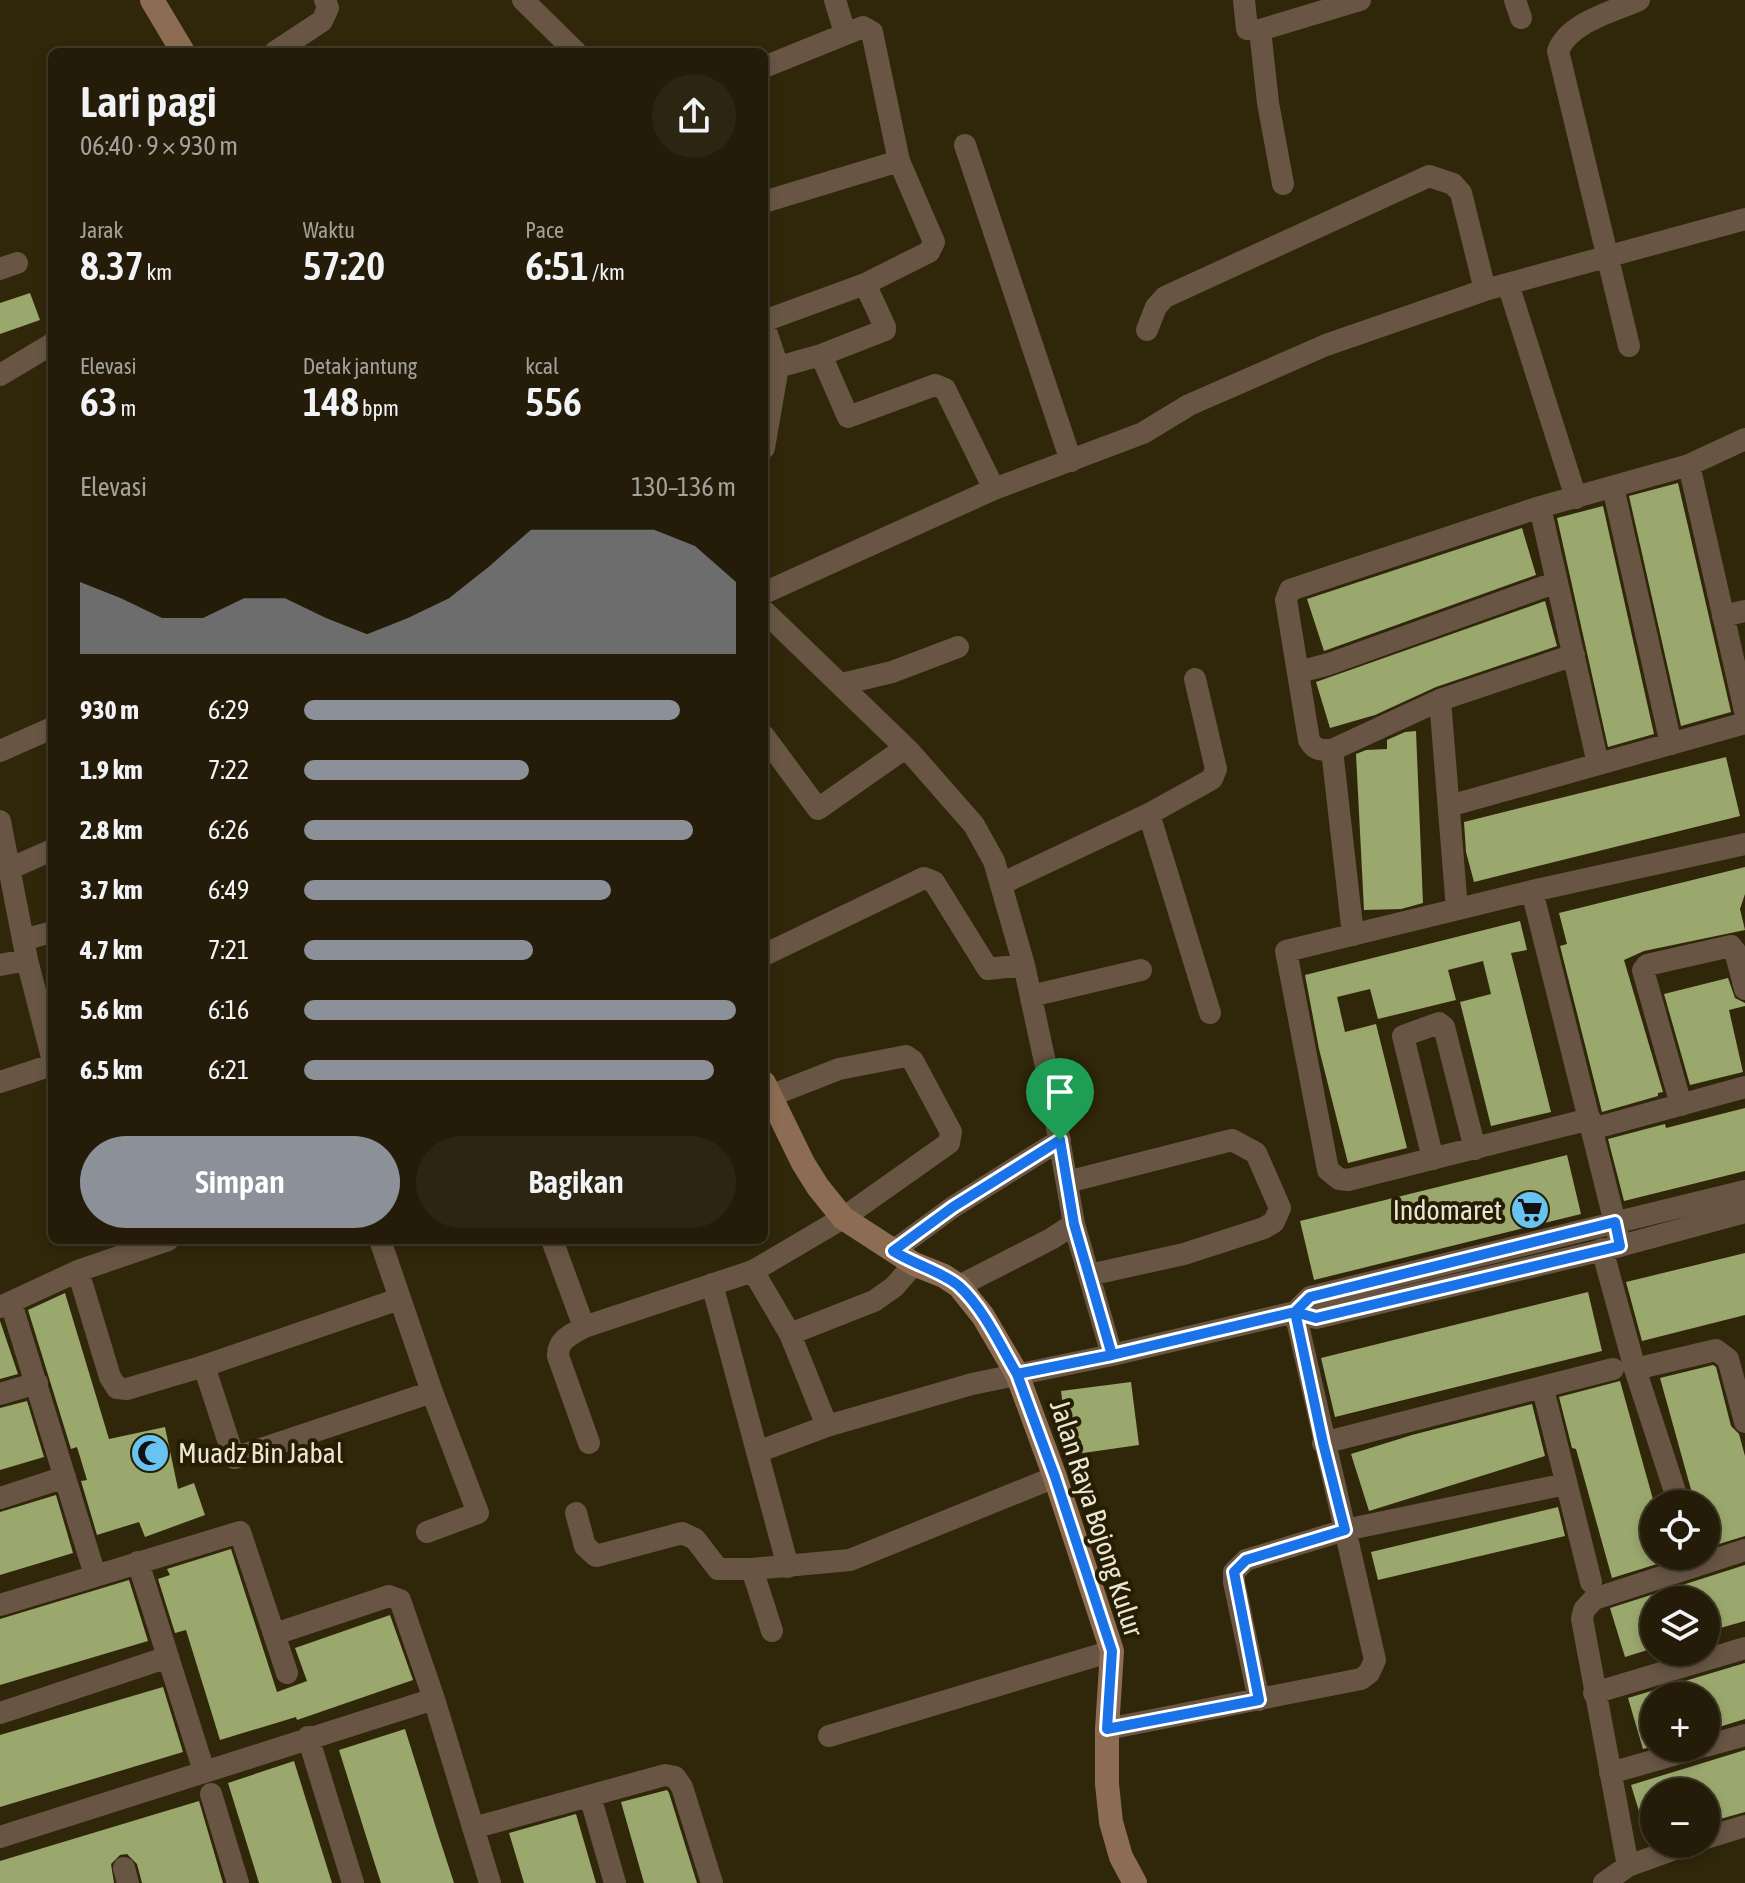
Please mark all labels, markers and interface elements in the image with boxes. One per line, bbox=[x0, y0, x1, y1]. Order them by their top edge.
button: share bbox=[652, 74, 736, 158]
text: Lari pagi bbox=[80, 76, 217, 126]
text: 06:40 · 9 × 930 m bbox=[80, 131, 238, 161]
text: Jarak bbox=[80, 217, 123, 243]
text: Waktu bbox=[303, 217, 355, 243]
text: Pace bbox=[525, 217, 564, 243]
text: 8.37 bbox=[80, 243, 144, 288]
text: 57:20 bbox=[303, 243, 385, 288]
text: 6:51 bbox=[525, 243, 589, 288]
text: km bbox=[144, 259, 172, 285]
text: /km bbox=[589, 259, 625, 285]
text: Elevasi bbox=[80, 353, 137, 379]
text: Detak jantung bbox=[303, 353, 417, 379]
text: kcal bbox=[525, 353, 559, 379]
text: 63 bbox=[80, 379, 118, 424]
text: 148 bbox=[303, 379, 359, 424]
text: 556 bbox=[525, 379, 582, 424]
text: m bbox=[118, 395, 136, 421]
text: bpm bbox=[359, 395, 399, 421]
text: Elevasi bbox=[80, 472, 147, 502]
text: 130–136 m bbox=[631, 472, 736, 502]
text: 930 m bbox=[80, 695, 139, 725]
text: 6:29 bbox=[208, 695, 249, 725]
text: 1.9 km bbox=[80, 755, 143, 785]
text: 7:22 bbox=[208, 755, 249, 785]
text: 2.8 km bbox=[80, 815, 143, 845]
text: 6:26 bbox=[208, 815, 249, 845]
text: 3.7 km bbox=[80, 875, 143, 905]
text: 6:49 bbox=[208, 875, 249, 905]
text: 4.7 km bbox=[80, 935, 143, 965]
text: 7:21 bbox=[208, 935, 249, 965]
text: 5.6 km bbox=[80, 995, 143, 1025]
text: 6:16 bbox=[208, 995, 249, 1025]
text: 6.5 km bbox=[80, 1055, 143, 1085]
text: 6:21 bbox=[208, 1055, 249, 1085]
pin bbox=[1026, 1058, 1094, 1140]
icon: arrive bbox=[1038, 1070, 1082, 1114]
button: Simpan bbox=[80, 1136, 400, 1228]
button: Bagikan bbox=[416, 1136, 736, 1228]
supermarket icon: Indomaret bbox=[1509, 1189, 1551, 1231]
place label: Indomaret bbox=[1393, 1194, 1502, 1226]
street label: Jalan Raya Bojong Kulur bbox=[1044, 1396, 1151, 1641]
mosque icon: Muadz Bin Jabal bbox=[129, 1432, 171, 1474]
place label: Muadz Bin Jabal bbox=[178, 1437, 344, 1469]
map controls bbox=[1640, 1490, 1720, 1858]
button: locate bbox=[1640, 1490, 1720, 1570]
button: layers bbox=[1640, 1586, 1720, 1666]
button: + bbox=[1640, 1682, 1720, 1762]
button: − bbox=[1640, 1778, 1720, 1858]

